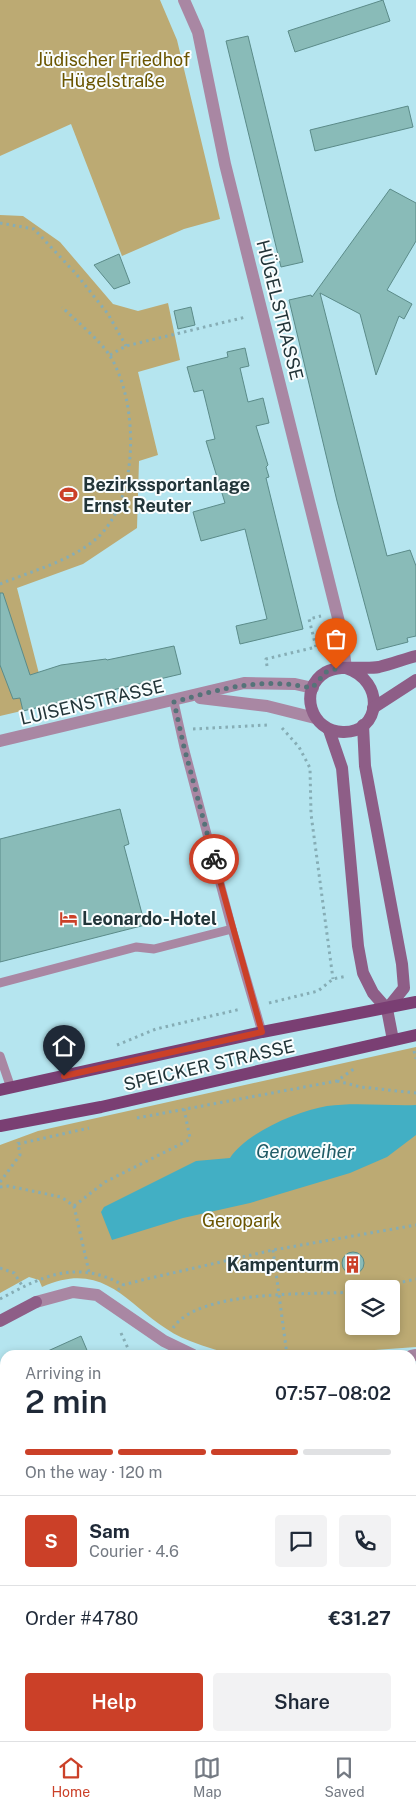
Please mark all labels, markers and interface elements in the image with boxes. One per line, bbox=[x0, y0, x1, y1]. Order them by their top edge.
park label: Jüdischer Friedhof Hügelstraße bbox=[36, 49, 190, 91]
street label: HÜGELSTRASSE bbox=[252, 237, 309, 382]
place label: Bezirkssportanlage Ernst Reuter bbox=[83, 474, 250, 516]
sports icon: Bezirkssportanlage Ernst Reuter bbox=[59, 484, 79, 504]
pin bbox=[315, 618, 357, 669]
icon: bag bbox=[322, 625, 350, 653]
street label: LUISENSTRASSE bbox=[18, 675, 166, 729]
courier bbox=[189, 834, 239, 884]
icon: bike bbox=[200, 845, 228, 873]
hotel icon: Leonardo-Hotel bbox=[58, 908, 78, 928]
place label: Leonardo-Hotel bbox=[82, 908, 217, 929]
pin bbox=[43, 1025, 85, 1076]
icon: home bbox=[50, 1032, 78, 1060]
street label: SPEICKER STRASSE bbox=[121, 1035, 297, 1095]
water label: Geroweiher bbox=[256, 1140, 355, 1162]
park label: Geropark bbox=[202, 1210, 280, 1231]
place label: Kampenturm bbox=[227, 1254, 339, 1275]
building icon: Kampenturm bbox=[343, 1254, 363, 1274]
map controls bbox=[345, 1280, 400, 1335]
button: layers bbox=[345, 1280, 400, 1335]
text: Arriving in bbox=[25, 1364, 101, 1383]
text: 07:57–08:02 bbox=[275, 1382, 391, 1404]
text: 2 min bbox=[25, 1383, 108, 1420]
text: On the way · 120 m bbox=[25, 1463, 162, 1482]
button: chat bbox=[275, 1515, 327, 1567]
button: phone bbox=[339, 1515, 391, 1567]
text: Sam bbox=[89, 1520, 130, 1542]
text: S bbox=[44, 1530, 58, 1552]
text: Courier · 4.6 bbox=[89, 1542, 179, 1561]
text: Order #4780 bbox=[25, 1607, 138, 1629]
text: €31.27 bbox=[328, 1607, 391, 1629]
button: Help bbox=[25, 1673, 203, 1731]
button: Share bbox=[213, 1673, 391, 1731]
tab: Home bbox=[51, 1754, 90, 1800]
tab: Map bbox=[193, 1754, 221, 1800]
tab: Saved bbox=[324, 1754, 365, 1800]

